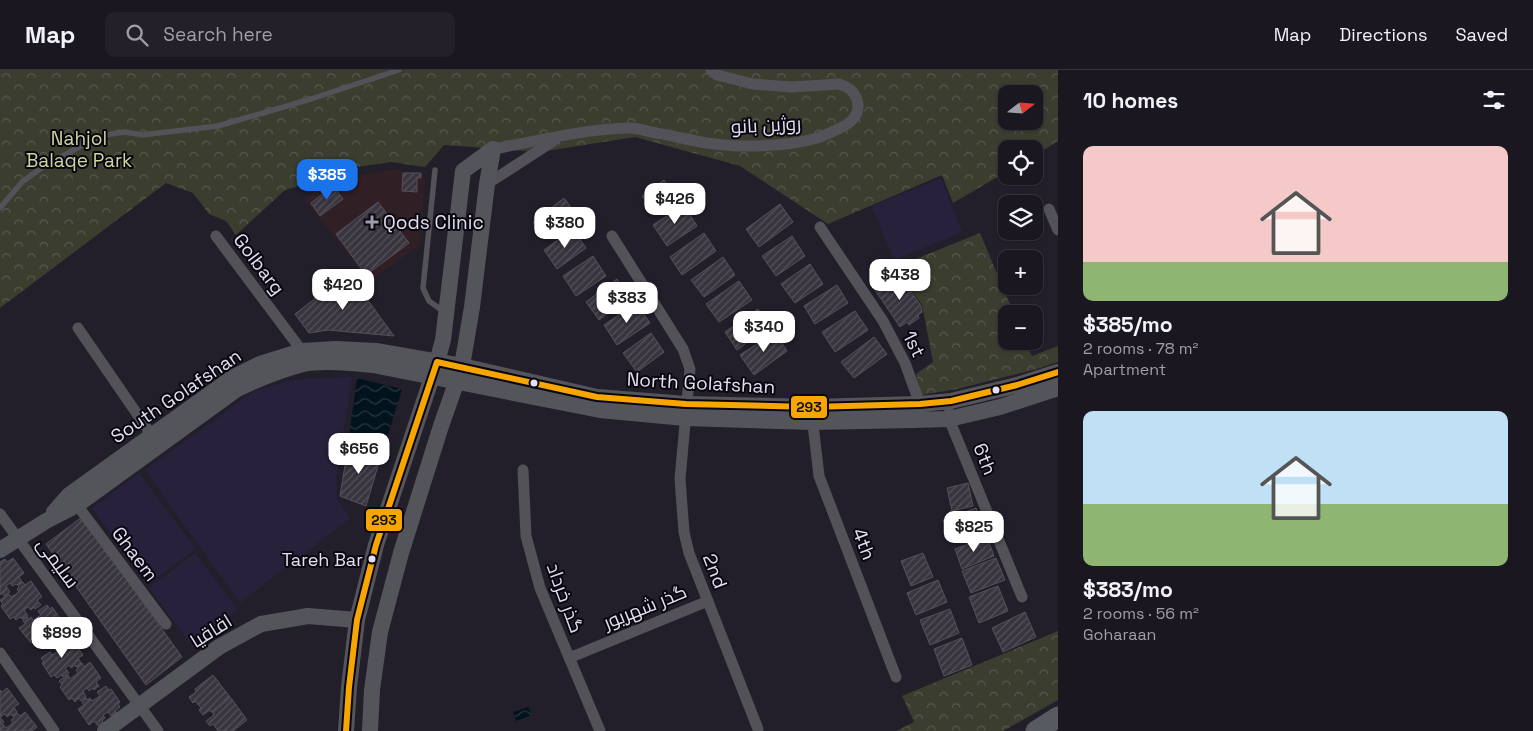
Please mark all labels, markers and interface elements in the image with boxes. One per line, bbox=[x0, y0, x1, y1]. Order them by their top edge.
search box bbox=[105, 12, 455, 57]
text: Map bbox=[25, 19, 75, 50]
icon: search bbox=[123, 21, 151, 49]
text: Search here bbox=[163, 22, 273, 47]
text: Map bbox=[1274, 23, 1311, 46]
text: Directions bbox=[1339, 23, 1428, 46]
text: Saved bbox=[1456, 23, 1508, 46]
north arrow bbox=[998, 85, 1042, 130]
map controls bbox=[998, 85, 1043, 350]
icon: filters bbox=[1480, 86, 1508, 114]
text: 10 homes bbox=[1083, 87, 1178, 114]
street label: روژین بانو bbox=[730, 111, 802, 139]
park label: Nahjol Balaqe Park bbox=[26, 126, 132, 173]
button: locate bbox=[998, 140, 1043, 185]
pin: $385 bbox=[297, 158, 357, 201]
text: $385 bbox=[308, 164, 346, 185]
icon: home bbox=[1251, 178, 1341, 268]
pin: $426 bbox=[645, 182, 705, 225]
text: $426 bbox=[655, 188, 695, 209]
button: layers bbox=[998, 195, 1043, 240]
pin: $380 bbox=[535, 206, 595, 249]
place label: Qods Clinic bbox=[383, 210, 484, 235]
text: $380 bbox=[545, 212, 585, 233]
marker: Qods Clinic bbox=[365, 215, 379, 229]
street label: Golbarg bbox=[228, 228, 290, 300]
button: + bbox=[998, 250, 1043, 295]
pin: $438 bbox=[870, 258, 930, 301]
text: $438 bbox=[880, 264, 920, 285]
pin: $420 bbox=[313, 268, 373, 311]
text: $420 bbox=[323, 274, 363, 295]
pin: $383 bbox=[597, 282, 657, 324]
text: $383 bbox=[608, 287, 646, 308]
button: − bbox=[998, 305, 1043, 350]
pin: $340 bbox=[734, 310, 794, 353]
text: $385/mo bbox=[1083, 311, 1173, 338]
text: $340 bbox=[744, 316, 784, 337]
street label: 1st bbox=[897, 327, 931, 361]
text: 2 rooms · 78 m² bbox=[1083, 338, 1198, 359]
street label: South Golafshan bbox=[106, 343, 246, 449]
text: Apartment bbox=[1083, 359, 1166, 380]
street label: North Golafshan bbox=[626, 367, 776, 399]
unlabelled marker bbox=[529, 378, 539, 388]
unlabelled marker bbox=[991, 385, 1001, 395]
line badge: 293 bbox=[790, 395, 828, 419]
text: 293 bbox=[796, 398, 822, 416]
pin: $656 bbox=[329, 432, 389, 475]
text: $656 bbox=[339, 438, 379, 459]
street label: 6th bbox=[967, 439, 1003, 479]
icon: home bbox=[1251, 443, 1341, 533]
line badge: 293 bbox=[365, 508, 403, 532]
pin: $825 bbox=[944, 510, 1004, 553]
text: 293 bbox=[371, 511, 397, 529]
text: $825 bbox=[955, 516, 993, 537]
street label: Ghaem bbox=[106, 522, 164, 586]
street label: 4th bbox=[847, 524, 881, 564]
street label: سلیمی bbox=[31, 533, 85, 593]
place label: Tareh Bar bbox=[282, 548, 363, 571]
street label: 2nd bbox=[697, 550, 733, 592]
marker: Tareh Bar bbox=[367, 554, 377, 564]
street label: گذر خرداد bbox=[541, 560, 589, 636]
text: $383/mo bbox=[1083, 576, 1173, 603]
street label: گذر شهریور bbox=[599, 579, 690, 635]
text: 2 rooms · 56 m² bbox=[1083, 603, 1199, 624]
street label: اقاقیا bbox=[185, 608, 237, 654]
pin: $899 bbox=[32, 616, 92, 659]
text: $899 bbox=[42, 622, 82, 643]
text: Goharaan bbox=[1083, 624, 1156, 645]

